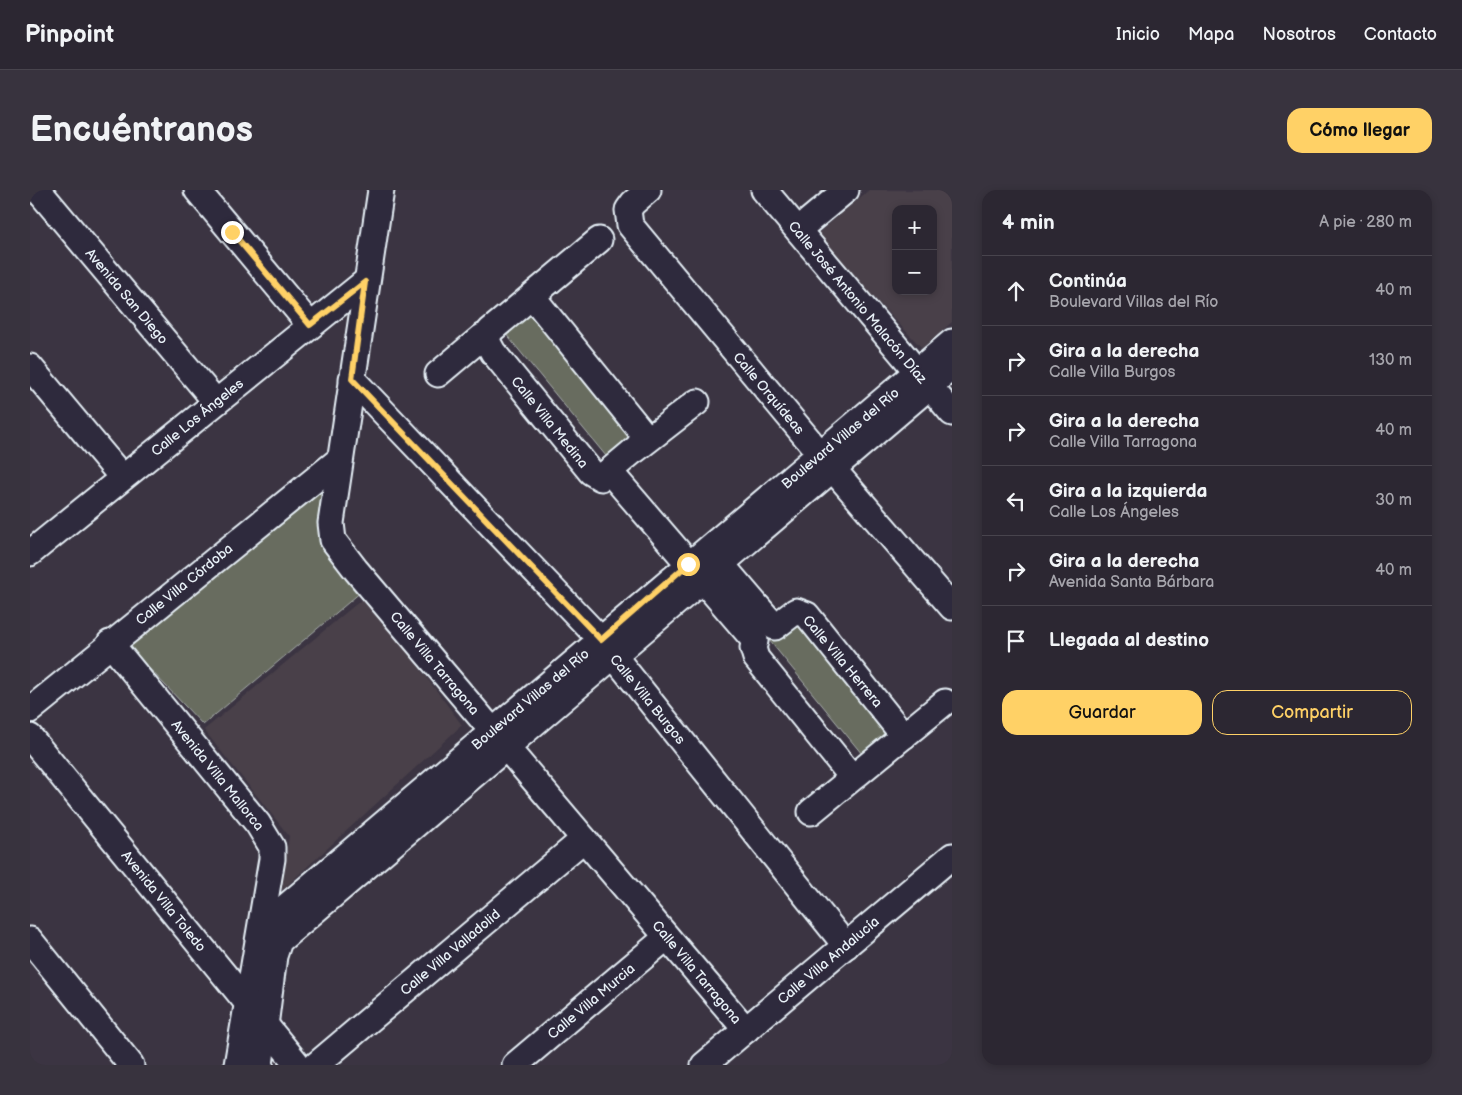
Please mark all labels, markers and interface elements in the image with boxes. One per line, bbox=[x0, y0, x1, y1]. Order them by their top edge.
text: Pinpoint bbox=[25, 20, 114, 49]
text: Inicio bbox=[1116, 24, 1160, 45]
text: Mapa bbox=[1188, 24, 1234, 45]
text: Nosotros bbox=[1262, 24, 1336, 45]
text: Contacto bbox=[1364, 24, 1437, 45]
button: Cómo llegar bbox=[1287, 108, 1432, 153]
text: Encuéntranos bbox=[30, 109, 253, 152]
map controls bbox=[892, 205, 937, 295]
button: + bbox=[892, 205, 937, 250]
text: 4 min bbox=[1002, 210, 1055, 235]
text: A pie · 280 m bbox=[1319, 213, 1412, 232]
street label: Calle José Antonio Malacón Díaz bbox=[785, 218, 931, 387]
route end bbox=[221, 221, 244, 244]
street label: Avenida San Diego bbox=[82, 245, 172, 348]
button: − bbox=[892, 250, 937, 295]
text: Continúa bbox=[1049, 270, 1127, 293]
icon: ahead bbox=[1002, 277, 1030, 305]
text: 40 m bbox=[1375, 281, 1412, 300]
text: Boulevard Villas del Río bbox=[1049, 293, 1218, 312]
text: Gira a la derecha bbox=[1049, 340, 1199, 363]
icon: right bbox=[1002, 347, 1030, 375]
street label: Calle Orquídeas bbox=[729, 349, 808, 438]
text: 130 m bbox=[1369, 351, 1412, 370]
text: Calle Villa Burgos bbox=[1049, 363, 1175, 382]
street label: Calle Villa Medina bbox=[507, 373, 592, 472]
street label: Calle Los Ángeles bbox=[147, 374, 247, 460]
street label: Boulevard Villas del Río bbox=[778, 384, 903, 493]
text: Gira a la derecha bbox=[1049, 410, 1199, 433]
icon: right bbox=[1002, 417, 1030, 445]
text: 40 m bbox=[1375, 421, 1412, 440]
text: Calle Villa Tarragona bbox=[1049, 433, 1197, 452]
text: Gira a la izquierda bbox=[1049, 480, 1207, 503]
icon: left bbox=[1002, 487, 1030, 515]
text: 30 m bbox=[1375, 491, 1412, 510]
text: Calle Los Ángeles bbox=[1049, 503, 1179, 522]
street label: Calle Villa Córdoba bbox=[132, 540, 236, 629]
text: Gira a la derecha bbox=[1049, 550, 1199, 573]
route start bbox=[677, 553, 700, 576]
icon: right bbox=[1002, 557, 1030, 585]
text: 40 m bbox=[1375, 561, 1412, 580]
text: Avenida Santa Bárbara bbox=[1049, 573, 1214, 592]
street label: Calle Villa Tarragona bbox=[386, 608, 483, 718]
street label: Calle Villa Herrera bbox=[799, 612, 886, 711]
icon: arrive bbox=[1002, 627, 1030, 655]
text: Llegada al destino bbox=[1049, 629, 1209, 652]
street label: Boulevard Villas del Río bbox=[468, 645, 593, 754]
street label: Calle Villa Burgos bbox=[606, 651, 689, 748]
button: Guardar bbox=[1002, 690, 1202, 735]
button: Compartir bbox=[1212, 690, 1412, 735]
street label: Avenida Villa Mallorca bbox=[168, 717, 268, 834]
street label: Avenida Villa Toledo bbox=[118, 847, 210, 955]
street label: Calle Villa Valladolid bbox=[397, 906, 504, 999]
street label: Calle Villa Andalucía bbox=[774, 913, 883, 1008]
street label: Calle Villa Tarragona bbox=[648, 917, 745, 1027]
street label: Calle Villa Murcia bbox=[544, 960, 639, 1043]

